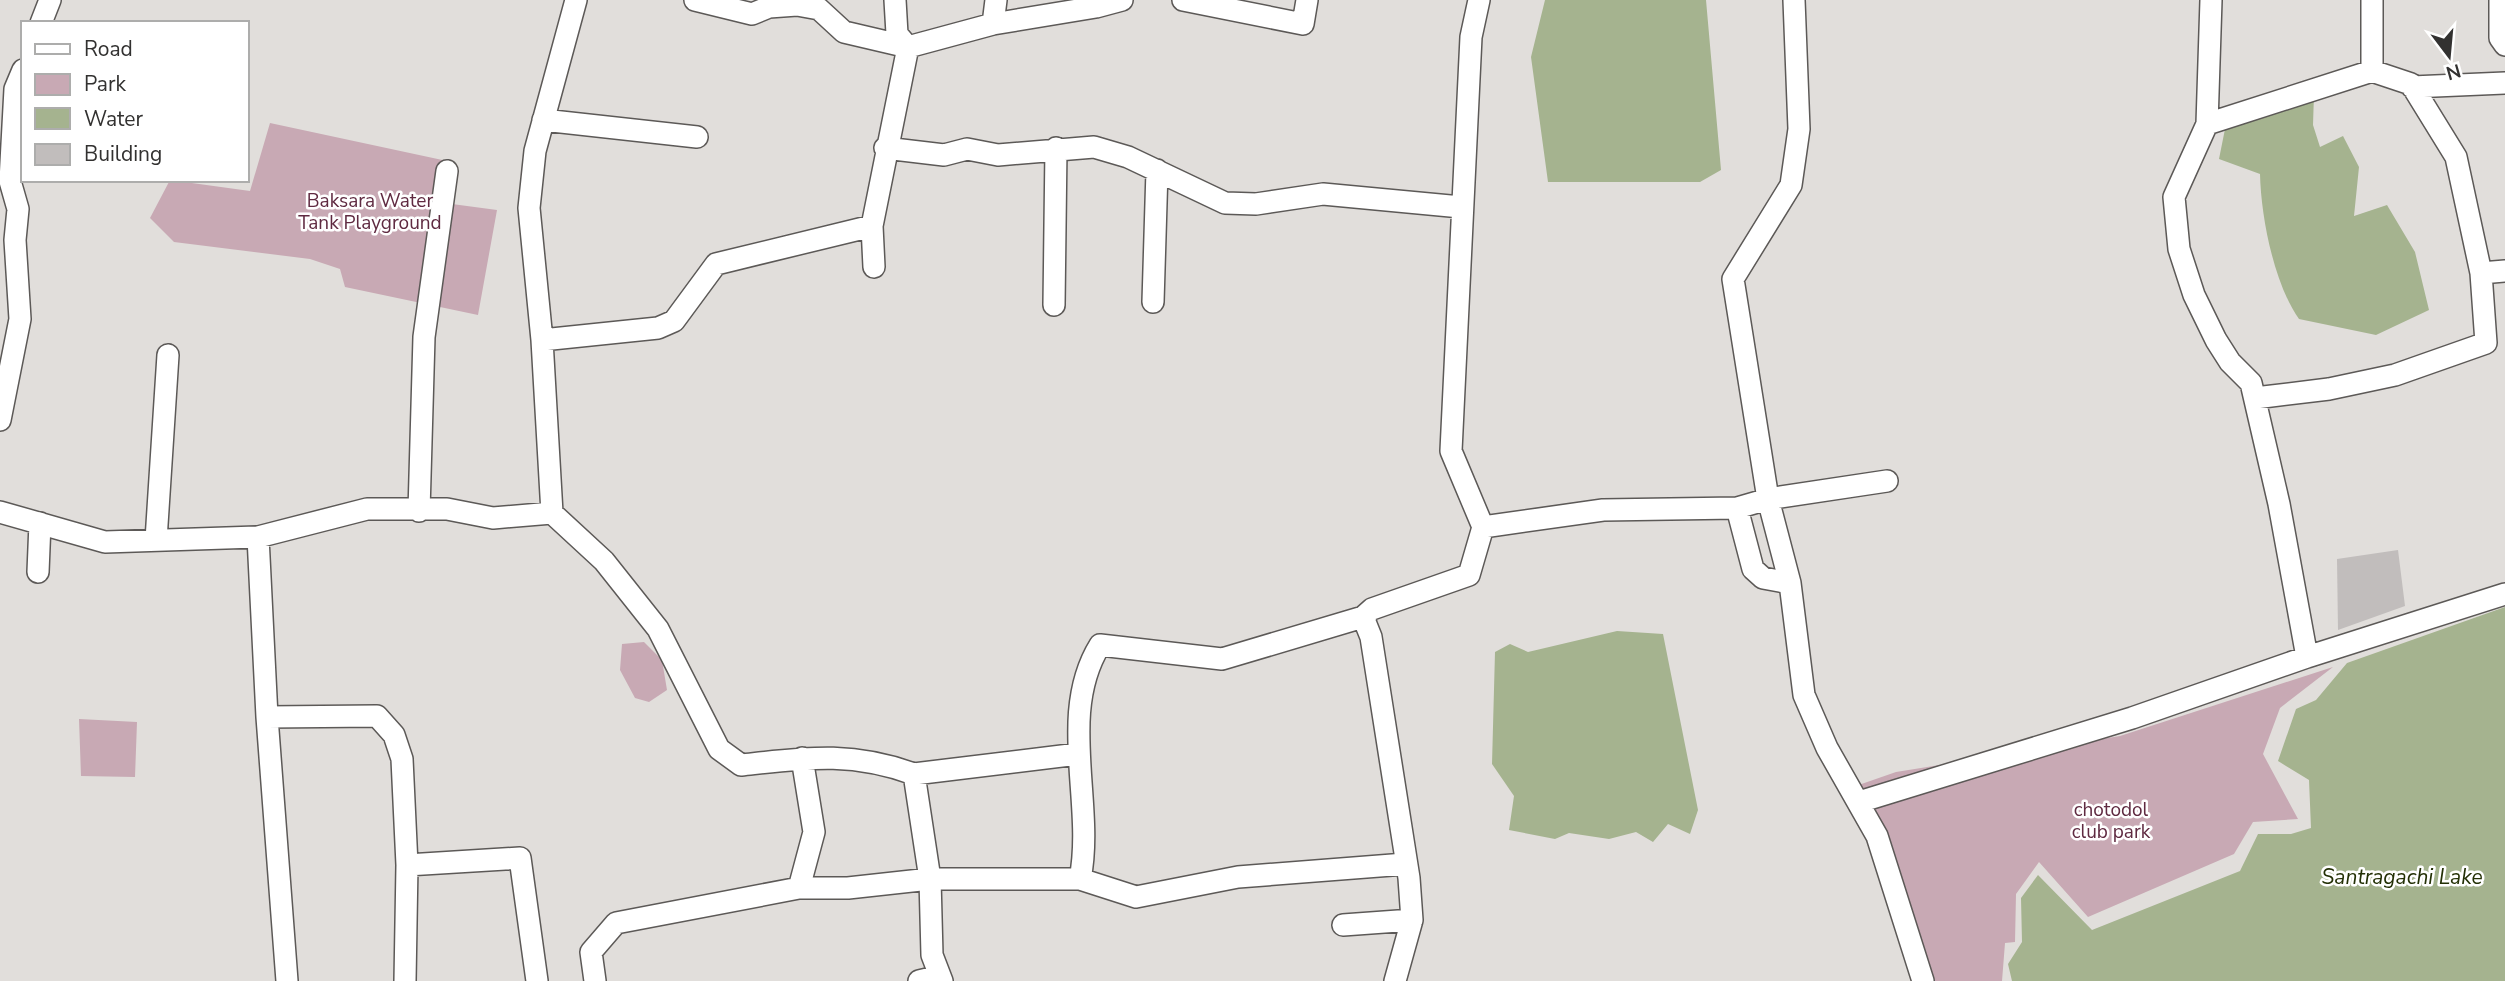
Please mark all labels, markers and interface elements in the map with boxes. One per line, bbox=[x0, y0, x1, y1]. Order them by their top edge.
legend bbox=[21, 21, 248, 182]
north arrow bbox=[2414, 21, 2484, 91]
text: Road bbox=[84, 35, 133, 63]
text: N bbox=[2443, 57, 2464, 86]
text: Park bbox=[84, 70, 126, 98]
text: Water bbox=[84, 105, 143, 133]
text: Building bbox=[84, 140, 162, 168]
park label: Baksara Water Tank Playground bbox=[298, 188, 442, 236]
park label: chotodol club park bbox=[2072, 797, 2151, 845]
water label: Santragachi Lake bbox=[2321, 863, 2483, 891]

